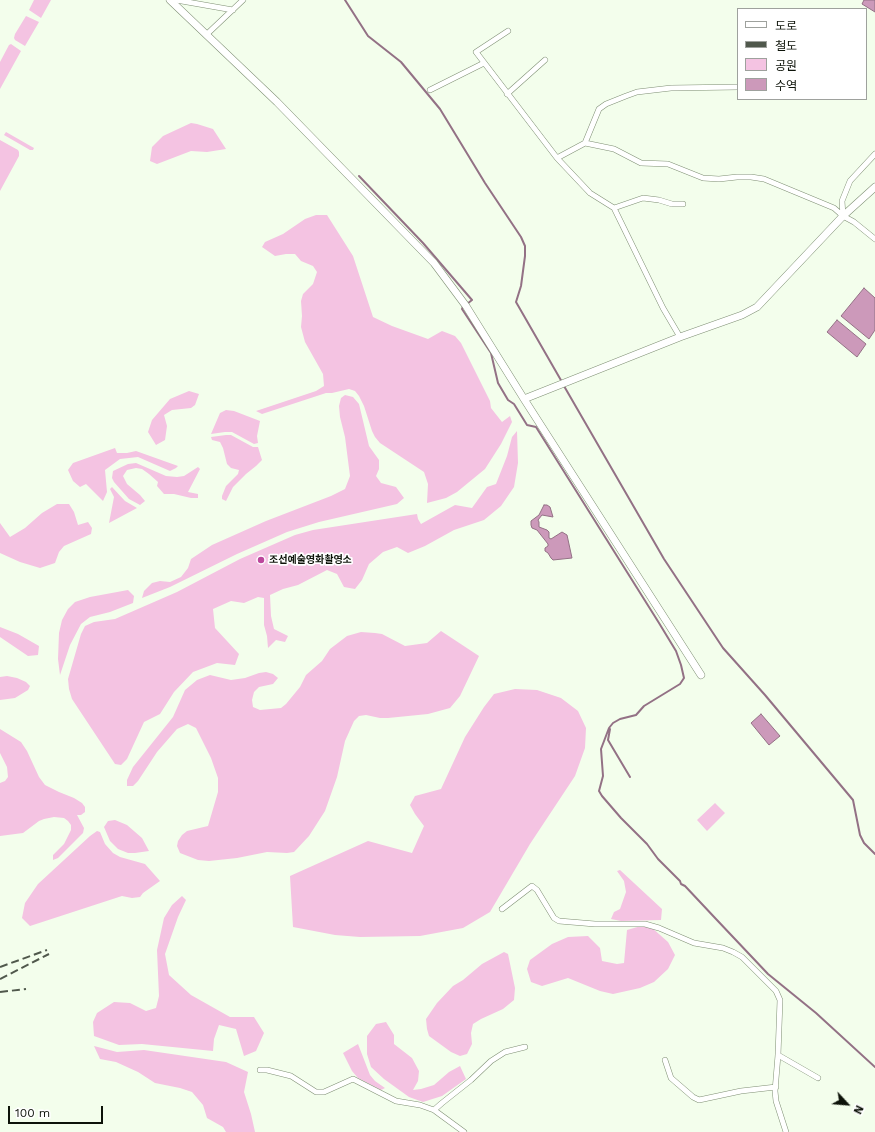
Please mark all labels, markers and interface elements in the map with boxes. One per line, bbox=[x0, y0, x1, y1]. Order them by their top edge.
legend bbox=[737, 8, 867, 100]
text: 도로 bbox=[775, 19, 797, 33]
text: 철도 bbox=[775, 39, 797, 53]
text: 공원 bbox=[775, 59, 797, 73]
text: 수역 bbox=[775, 79, 797, 93]
place label: 조선예술영화촬영소 bbox=[269, 554, 352, 566]
marker: 조선예술영화촬영소 bbox=[256, 555, 266, 565]
north arrow bbox=[827, 1084, 867, 1124]
scale bar bbox=[10, 1098, 105, 1124]
text: N bbox=[851, 1103, 866, 1116]
text: 100 m bbox=[15, 1106, 50, 1120]

